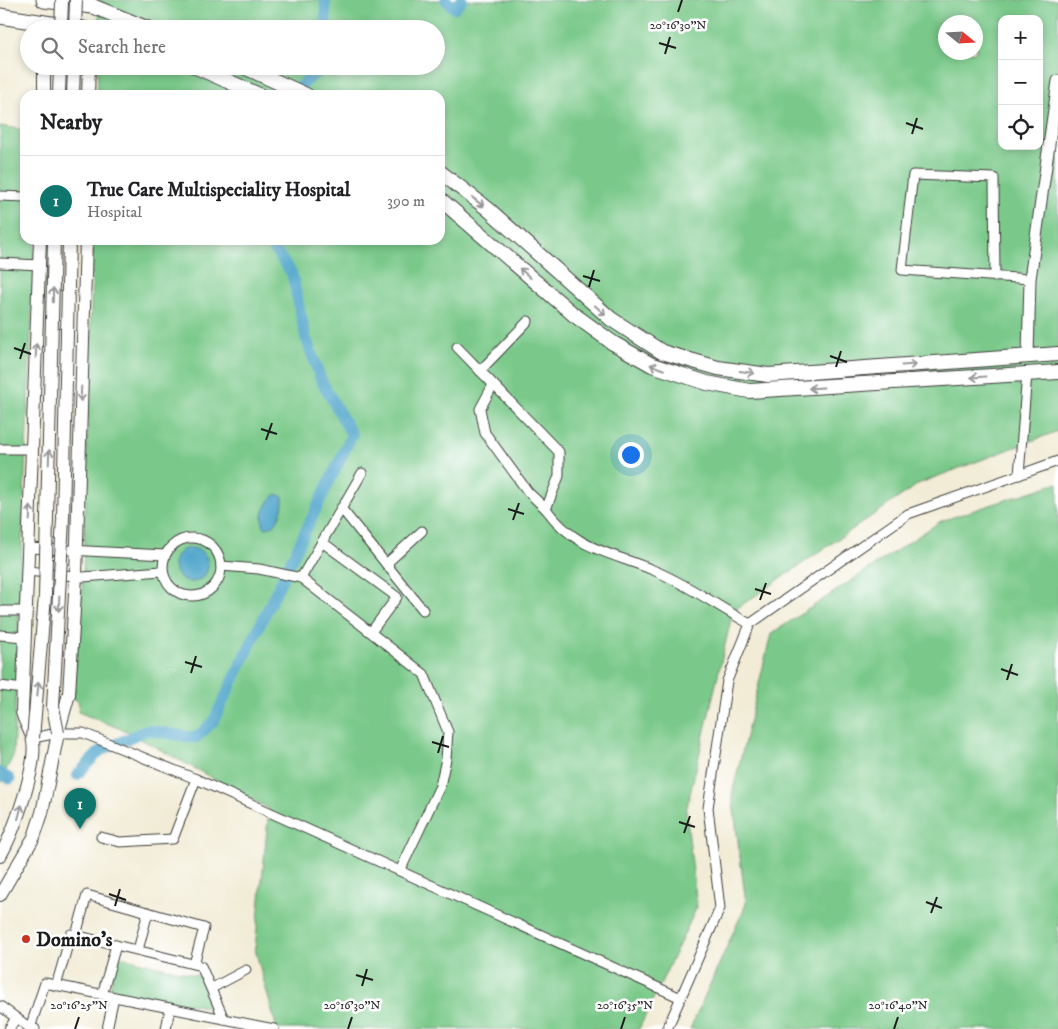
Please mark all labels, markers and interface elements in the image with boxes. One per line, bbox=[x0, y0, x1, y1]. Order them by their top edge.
north arrow bbox=[938, 15, 983, 60]
map controls bbox=[998, 15, 1043, 150]
button: + bbox=[998, 15, 1043, 60]
text: 20°16'30"N bbox=[650, 18, 706, 33]
search box bbox=[20, 20, 445, 75]
icon: search bbox=[38, 34, 66, 62]
text: Search here bbox=[78, 36, 166, 59]
button: − bbox=[998, 60, 1043, 105]
button: locate bbox=[998, 105, 1043, 150]
text: Nearby bbox=[40, 110, 102, 136]
text: True Care Multispeciality Hospital bbox=[87, 179, 350, 202]
text: 1 bbox=[53, 191, 59, 211]
text: 390 m bbox=[387, 191, 425, 211]
one-way arrow bbox=[471, 197, 484, 208]
text: Hospital bbox=[87, 202, 142, 222]
one-way arrow bbox=[519, 268, 532, 279]
one-way arrow bbox=[48, 287, 58, 304]
one-way arrow bbox=[594, 304, 607, 315]
one-way arrow bbox=[32, 343, 41, 359]
one-way arrow bbox=[901, 360, 917, 369]
one-way arrow bbox=[650, 362, 665, 371]
one-way arrow bbox=[739, 368, 755, 378]
one-way arrow bbox=[971, 372, 987, 381]
one-way arrow bbox=[809, 384, 825, 393]
one-way arrow bbox=[77, 385, 86, 401]
your location bbox=[618, 442, 644, 468]
one-way arrow bbox=[44, 449, 53, 465]
one-way arrow bbox=[26, 505, 35, 521]
one-way arrow bbox=[54, 595, 64, 611]
one-way arrow bbox=[33, 682, 42, 698]
pin: 1 bbox=[64, 788, 96, 829]
one-way arrow bbox=[16, 804, 25, 820]
place label: Domino's bbox=[36, 928, 113, 953]
marker: Domino's bbox=[20, 933, 32, 945]
text: 20°16'25"N bbox=[50, 998, 108, 1013]
text: 20°16'30"N bbox=[324, 998, 380, 1013]
text: 20°16'35"N bbox=[597, 998, 653, 1013]
text: 20°16'40"N bbox=[868, 998, 928, 1013]

